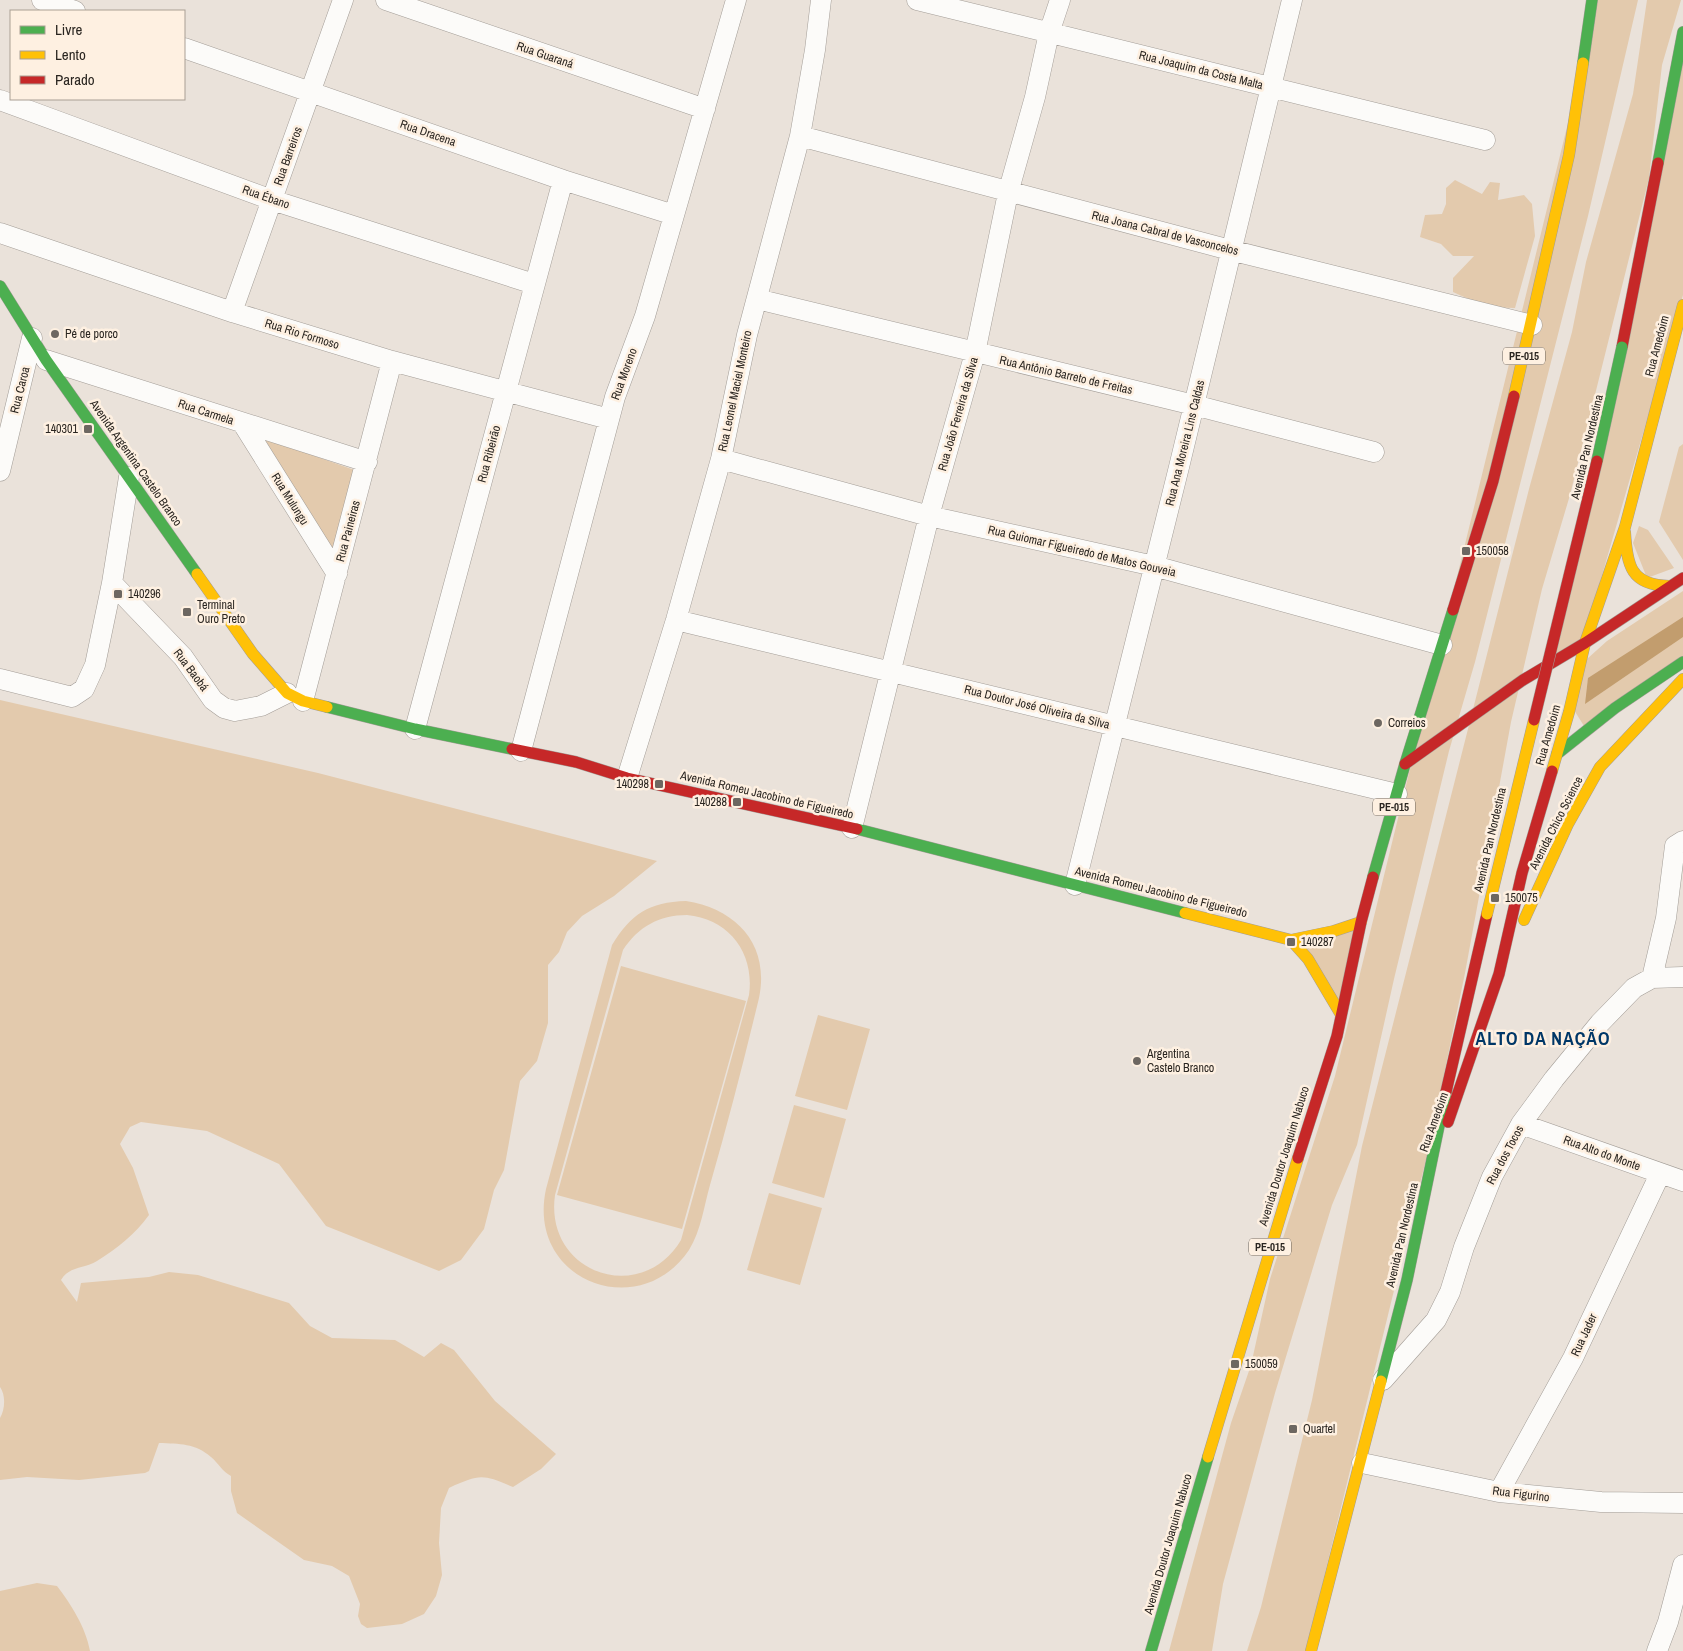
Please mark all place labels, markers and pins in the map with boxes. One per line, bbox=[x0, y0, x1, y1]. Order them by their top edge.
place label: Pé de porco bbox=[65, 326, 118, 342]
marker: Pé de porco bbox=[49, 328, 61, 340]
place label: 140301 bbox=[45, 421, 79, 437]
marker: 140301 bbox=[82, 423, 94, 435]
place label: 150058 bbox=[1476, 543, 1509, 559]
marker: 150058 bbox=[1460, 545, 1472, 557]
place label: 140296 bbox=[128, 586, 161, 602]
marker: 140296 bbox=[112, 588, 124, 600]
place label: Terminal Ouro Preto bbox=[197, 597, 245, 627]
marker: Terminal Ouro Preto bbox=[181, 606, 193, 618]
place label: Correios bbox=[1388, 715, 1426, 731]
marker: Correios bbox=[1372, 717, 1384, 729]
place label: 140298 bbox=[616, 776, 649, 792]
marker: 140298 bbox=[653, 778, 665, 790]
place label: 140288 bbox=[694, 794, 727, 810]
marker: 140288 bbox=[731, 796, 743, 808]
place label: 150075 bbox=[1505, 890, 1538, 906]
marker: 150075 bbox=[1489, 892, 1501, 904]
place label: 140287 bbox=[1301, 934, 1334, 950]
marker: 140287 bbox=[1285, 936, 1297, 948]
place label: Argentina Castelo Branco bbox=[1146, 1046, 1214, 1076]
marker: Argentina Castelo Branco bbox=[1131, 1055, 1143, 1067]
place label: 150059 bbox=[1245, 1356, 1278, 1372]
marker: 150059 bbox=[1229, 1358, 1241, 1370]
place label: Quartel bbox=[1303, 1421, 1335, 1437]
marker: Quartel bbox=[1287, 1423, 1299, 1435]

